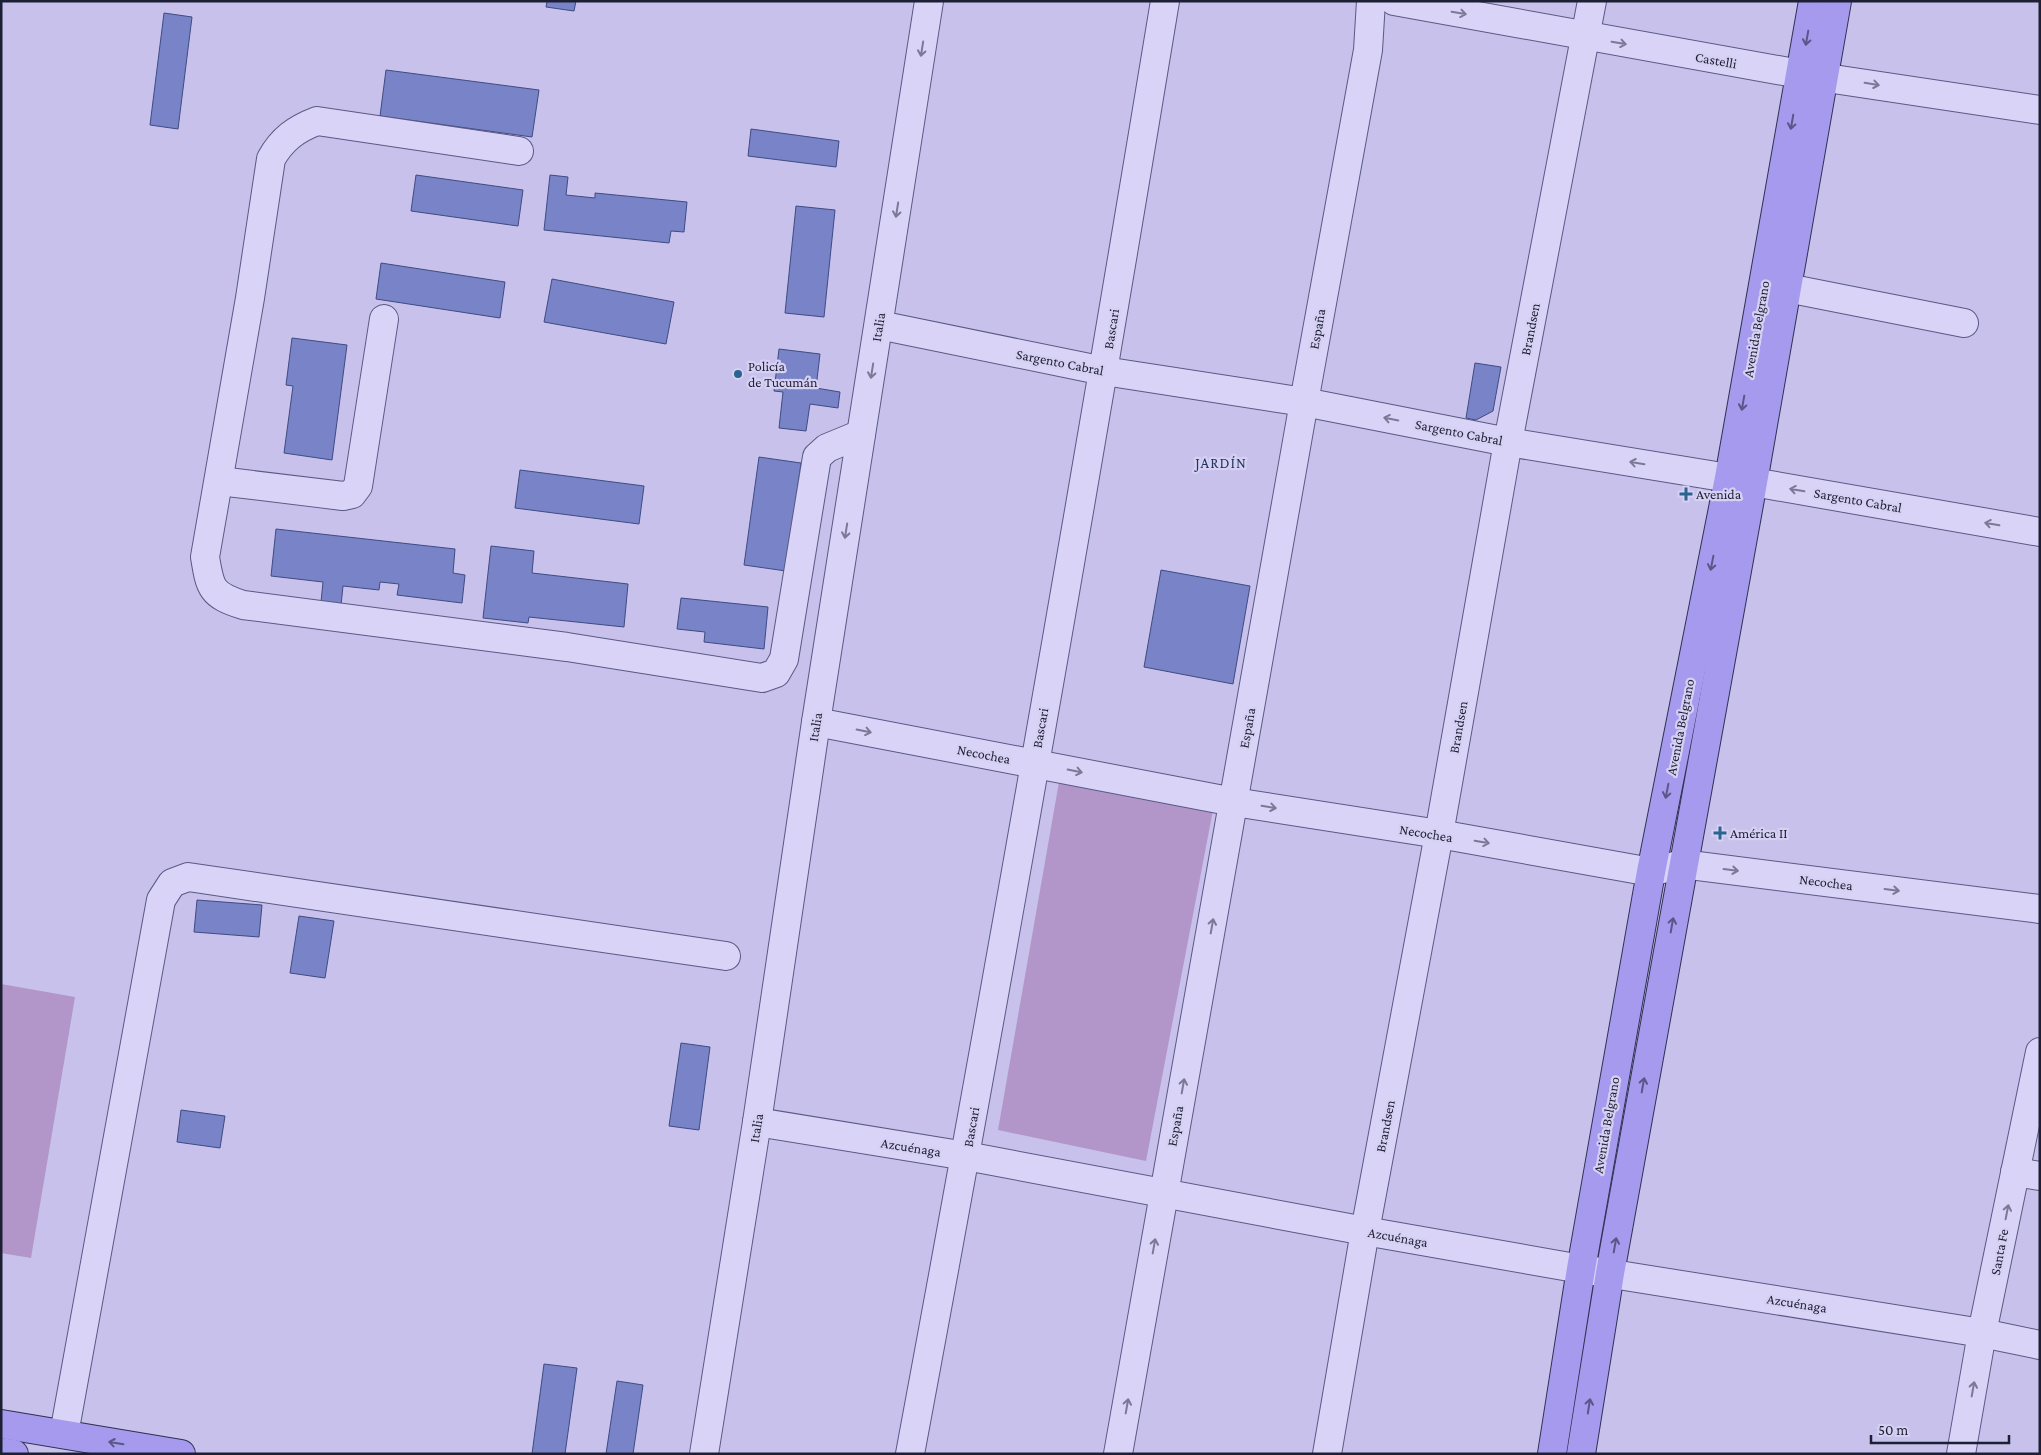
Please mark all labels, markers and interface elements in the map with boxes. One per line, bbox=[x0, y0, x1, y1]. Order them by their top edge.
one-way arrow bbox=[1451, 9, 1467, 19]
one-way arrow bbox=[1801, 29, 1811, 45]
one-way arrow bbox=[1611, 38, 1627, 48]
one-way arrow bbox=[916, 41, 926, 57]
street label: Castelli bbox=[1694, 48, 1738, 72]
one-way arrow bbox=[1864, 80, 1880, 90]
one-way arrow bbox=[1786, 114, 1796, 130]
one-way arrow bbox=[891, 202, 901, 218]
street label: Avenida Belgrano bbox=[1740, 279, 1772, 378]
street label: Brandsen bbox=[1517, 301, 1543, 356]
street label: Bascari bbox=[1100, 307, 1122, 350]
street label: España bbox=[1306, 307, 1329, 351]
street label: Italia bbox=[868, 311, 888, 343]
street label: Sargento Cabral bbox=[1015, 346, 1106, 378]
place label: Policía de Tucumán bbox=[748, 358, 818, 390]
one-way arrow bbox=[866, 362, 876, 378]
marker: Policía de Tucumán bbox=[732, 368, 744, 380]
one-way arrow bbox=[1737, 395, 1747, 411]
one-way arrow bbox=[1383, 414, 1399, 423]
street label: Sargento Cabral bbox=[1414, 416, 1505, 448]
district label: JARDÍN bbox=[1193, 455, 1247, 472]
one-way arrow bbox=[1629, 458, 1645, 468]
one-way arrow bbox=[1790, 484, 1806, 494]
street label: Sargento Cabral bbox=[1813, 484, 1904, 516]
place label: Avenida bbox=[1696, 486, 1742, 502]
marker: Avenida bbox=[1680, 488, 1692, 500]
one-way arrow bbox=[1984, 518, 2000, 528]
one-way arrow bbox=[841, 523, 851, 539]
one-way arrow bbox=[1707, 554, 1717, 570]
street label: Avenida Belgrano bbox=[1663, 677, 1697, 776]
street label: Brandsen bbox=[1446, 699, 1471, 754]
street label: Bascari bbox=[1029, 706, 1051, 749]
street label: España bbox=[1236, 706, 1259, 750]
street label: Italia bbox=[805, 711, 825, 743]
one-way arrow bbox=[856, 727, 872, 736]
street label: Necochea bbox=[956, 741, 1012, 767]
one-way arrow bbox=[1067, 767, 1083, 777]
one-way arrow bbox=[1662, 782, 1671, 798]
one-way arrow bbox=[1261, 803, 1277, 813]
street label: Necochea bbox=[1398, 821, 1454, 845]
place label: América II bbox=[1730, 825, 1787, 841]
marker: América II bbox=[1714, 827, 1726, 839]
one-way arrow bbox=[1473, 838, 1489, 848]
one-way arrow bbox=[1723, 865, 1739, 875]
street label: Necochea bbox=[1798, 871, 1854, 893]
one-way arrow bbox=[1884, 885, 1900, 895]
one-way arrow bbox=[1207, 918, 1217, 934]
one-way arrow bbox=[1667, 918, 1677, 934]
street label: Avenida Belgrano bbox=[1590, 1075, 1622, 1174]
one-way arrow bbox=[1178, 1078, 1188, 1094]
one-way arrow bbox=[1639, 1078, 1649, 1094]
street label: Brandsen bbox=[1372, 1098, 1398, 1153]
street label: España bbox=[1164, 1104, 1187, 1148]
street label: Bascari bbox=[960, 1105, 982, 1148]
street label: Italia bbox=[746, 1112, 766, 1144]
street label: Azcuénaga bbox=[880, 1134, 943, 1160]
one-way arrow bbox=[2003, 1204, 2012, 1220]
street label: Azcuénaga bbox=[1367, 1224, 1430, 1250]
street label: Santa Fe bbox=[1987, 1227, 2011, 1277]
one-way arrow bbox=[1150, 1238, 1160, 1254]
one-way arrow bbox=[1610, 1238, 1620, 1254]
street label: Azcuénaga bbox=[1766, 1290, 1829, 1316]
one-way arrow bbox=[1968, 1381, 1978, 1397]
one-way arrow bbox=[1122, 1398, 1132, 1414]
one-way arrow bbox=[1584, 1398, 1594, 1414]
scale bar bbox=[1871, 1412, 2008, 1444]
text: 50 m bbox=[1878, 1422, 1908, 1438]
one-way arrow bbox=[108, 1438, 124, 1448]

